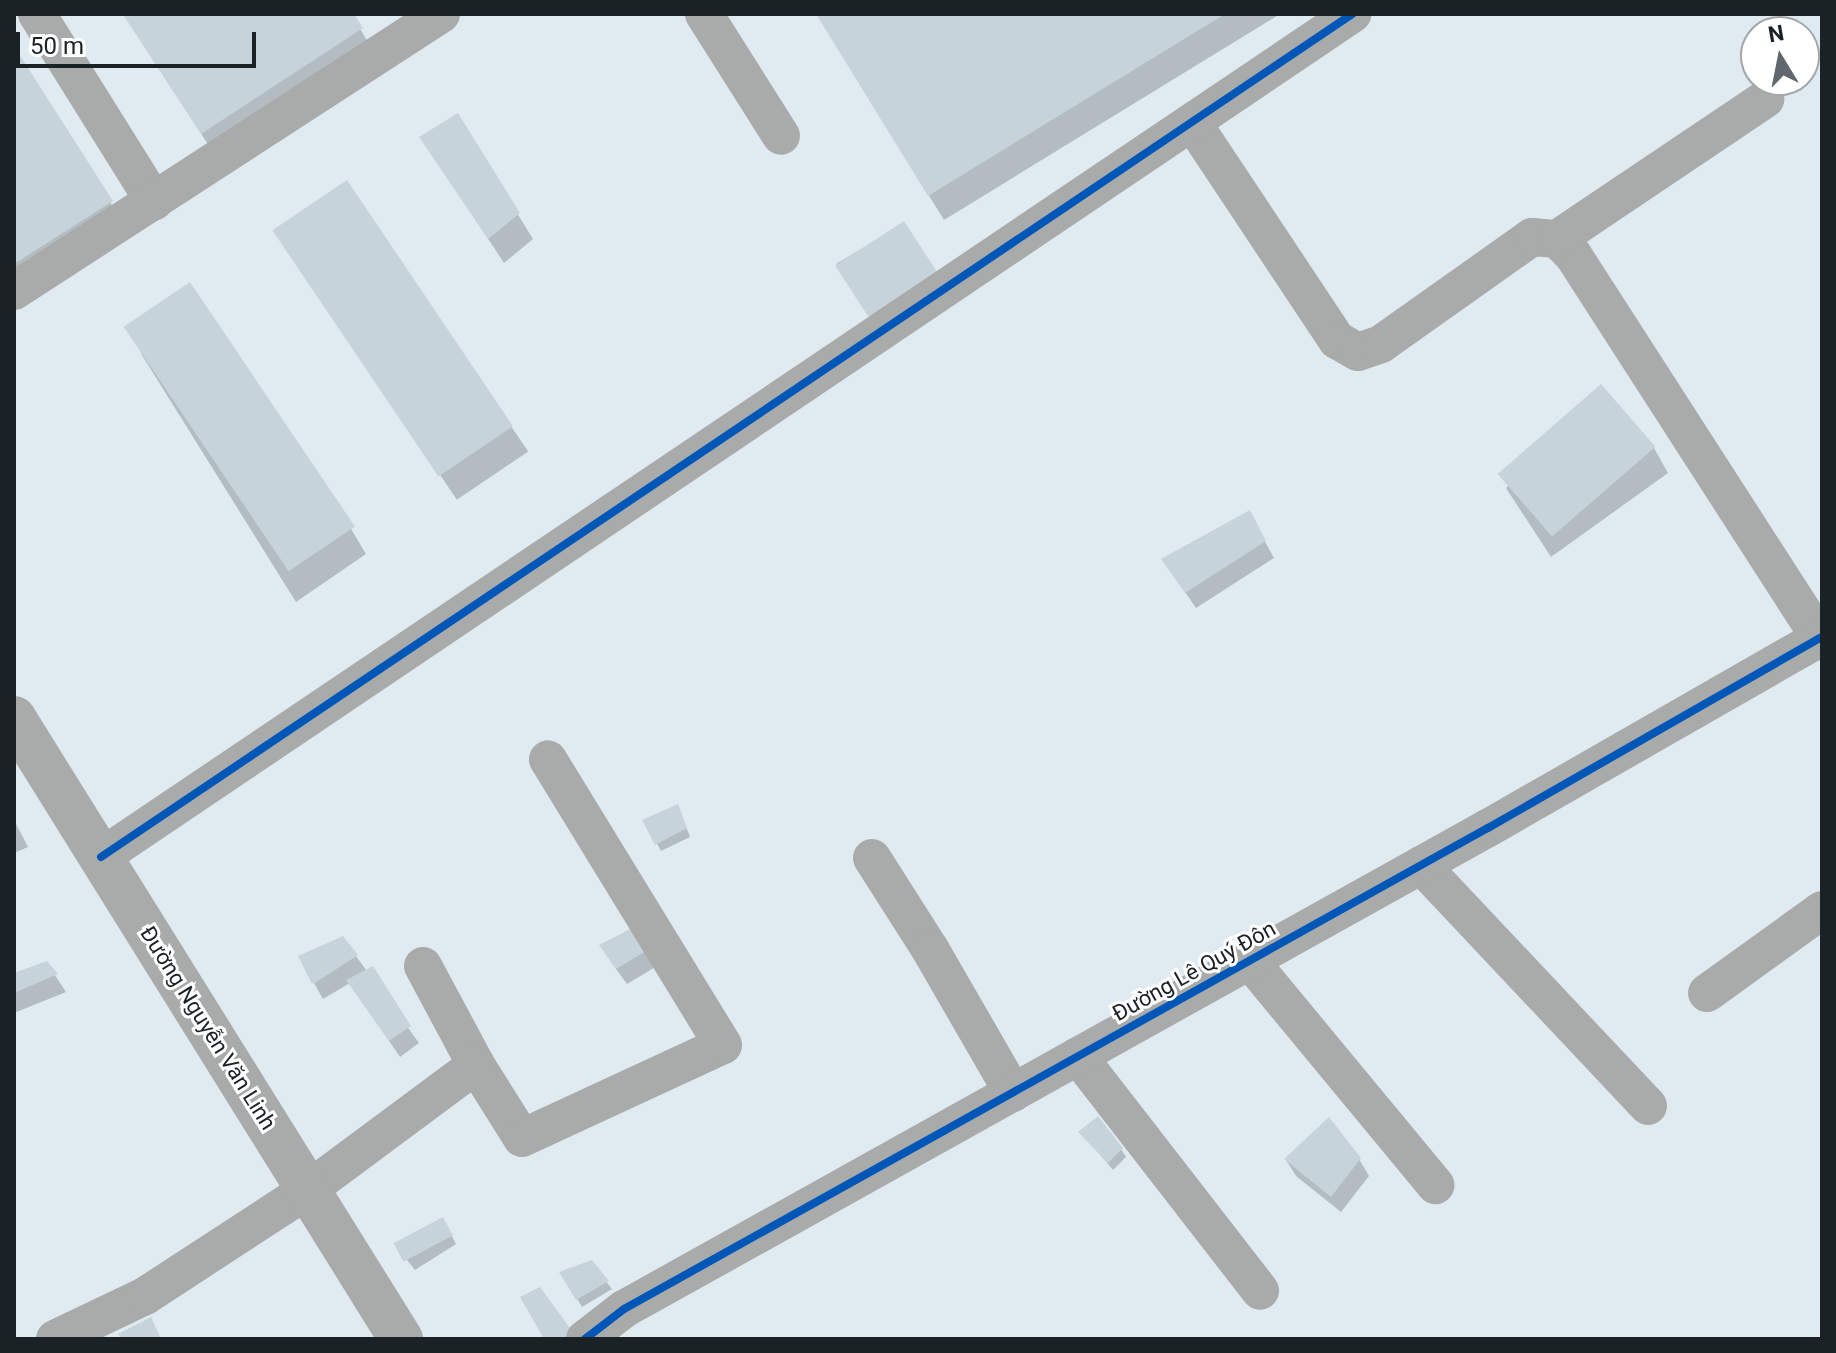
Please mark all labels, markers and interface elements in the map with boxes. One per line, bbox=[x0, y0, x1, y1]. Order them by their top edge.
scale bar bbox=[20, 16, 260, 66]
north arrow bbox=[1740, 16, 1820, 96]
text: N bbox=[1766, 20, 1786, 48]
text: 50 m bbox=[30, 32, 84, 60]
street label: Đường Lê Quý Đôn bbox=[1108, 915, 1280, 1027]
street label: Đường Nguyễn Văn Linh bbox=[134, 921, 282, 1135]

